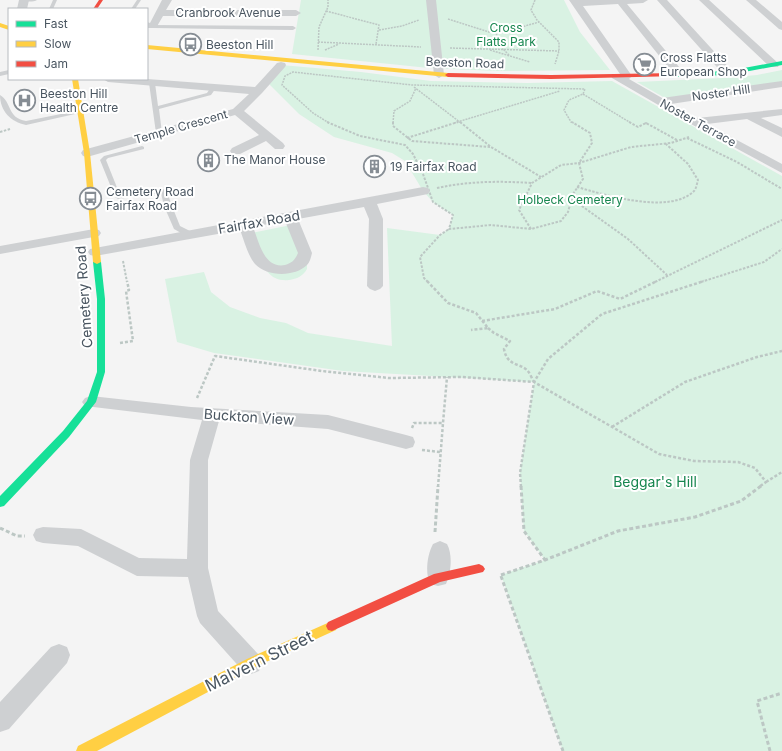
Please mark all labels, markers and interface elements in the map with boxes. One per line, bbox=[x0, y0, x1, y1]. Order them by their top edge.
street label: Cranbrook Avenue bbox=[175, 5, 281, 20]
legend bbox=[8, 8, 148, 80]
text: Fast bbox=[44, 16, 68, 31]
park label: Cross Flatts Park bbox=[476, 20, 536, 49]
bus stop icon: Beeston Hill bbox=[178, 32, 204, 58]
text: Slow bbox=[44, 36, 72, 51]
place label: Beeston Hill bbox=[206, 37, 273, 52]
place label: Cross Flatts European Shop bbox=[660, 50, 747, 79]
supermarket icon: Cross Flatts European Shop bbox=[631, 52, 657, 78]
street label: Beeston Road bbox=[425, 54, 505, 71]
text: Jam bbox=[44, 56, 68, 71]
street label: Noster Hill bbox=[691, 81, 751, 104]
place label: Beeston Hill Health Centre bbox=[40, 86, 118, 115]
hospital icon: Beeston Hill Health Centre bbox=[11, 88, 37, 114]
street label: Noster Terrace bbox=[657, 95, 739, 150]
street label: Temple Crescent bbox=[133, 106, 229, 147]
building icon: The Manor House bbox=[196, 147, 222, 173]
place label: The Manor House bbox=[224, 152, 326, 167]
building icon: 19 Fairfax Road bbox=[361, 154, 387, 180]
place label: 19 Fairfax Road bbox=[390, 159, 477, 174]
place label: Cemetery Road Fairfax Road bbox=[106, 184, 194, 213]
bus stop icon: Cemetery Road Fairfax Road bbox=[77, 186, 103, 212]
park label: Holbeck Cemetery bbox=[517, 192, 623, 207]
street label: Fairfax Road bbox=[217, 206, 301, 237]
street label: Cemetery Road bbox=[71, 245, 96, 349]
street label: Buckton View bbox=[203, 405, 295, 428]
park label: Beggar's Hill bbox=[613, 473, 697, 490]
street label: Malvern Street bbox=[202, 626, 317, 696]

